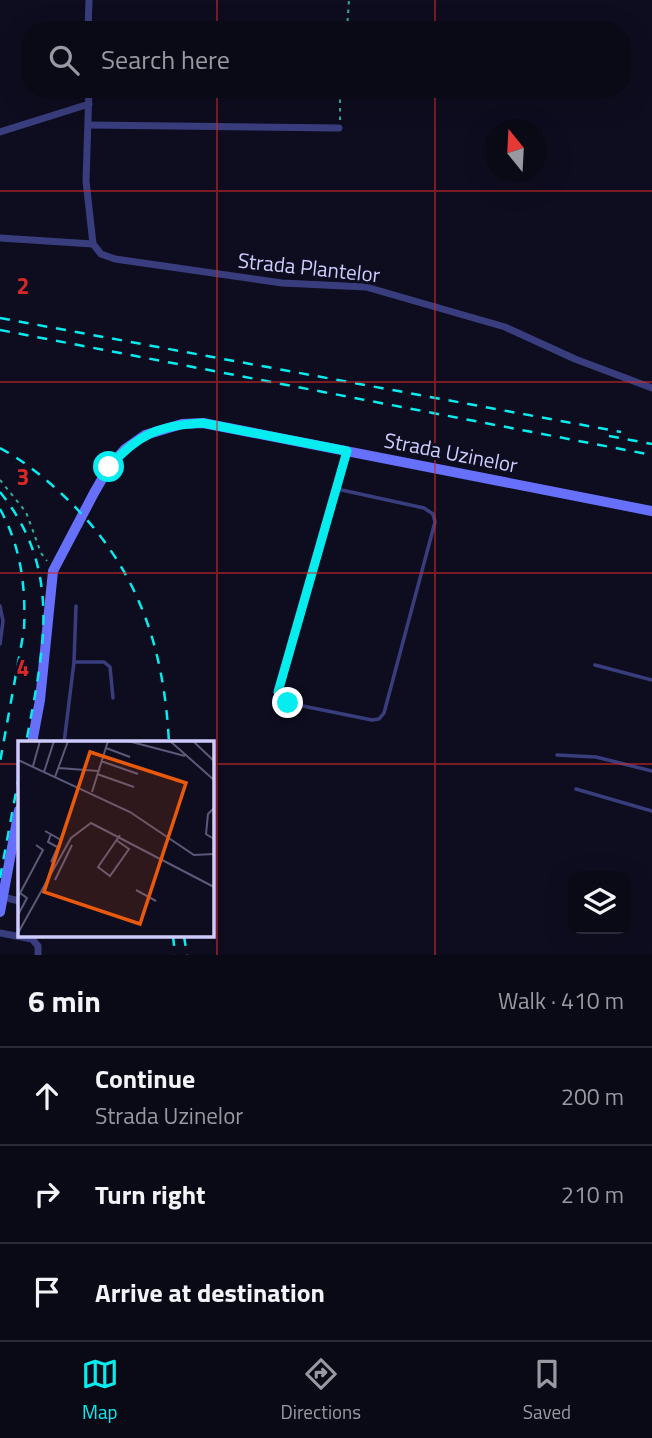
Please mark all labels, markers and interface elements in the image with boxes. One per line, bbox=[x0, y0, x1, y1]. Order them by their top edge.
search box bbox=[21, 21, 631, 98]
text: Search here bbox=[101, 40, 230, 79]
icon: search bbox=[45, 41, 83, 79]
north arrow bbox=[484, 119, 547, 182]
street label: Strada Plantelor bbox=[236, 244, 382, 290]
text: 2 bbox=[17, 268, 29, 303]
street label: Strada Uzinelor bbox=[382, 423, 520, 481]
route start bbox=[93, 451, 124, 482]
text: 3 bbox=[17, 459, 29, 494]
text: 4 bbox=[17, 650, 29, 685]
route end bbox=[272, 687, 303, 718]
inset map bbox=[18, 741, 214, 937]
map controls bbox=[568, 871, 631, 934]
button: layers bbox=[568, 871, 631, 934]
text: 6 min bbox=[28, 978, 101, 1024]
text: Walk · 410 m bbox=[498, 983, 624, 1018]
text: Continue bbox=[95, 1059, 195, 1098]
icon: ahead bbox=[28, 1077, 66, 1115]
text: 200 m bbox=[561, 1079, 624, 1114]
text: Strada Uzinelor bbox=[95, 1098, 243, 1133]
icon: right bbox=[28, 1175, 66, 1213]
text: Turn right bbox=[95, 1175, 206, 1214]
text: 210 m bbox=[561, 1177, 624, 1212]
icon: arrive bbox=[28, 1273, 66, 1311]
text: Arrive at destination bbox=[95, 1273, 325, 1312]
tab: Map bbox=[81, 1355, 119, 1426]
tab: Directions bbox=[281, 1355, 361, 1426]
tab: Saved bbox=[523, 1355, 571, 1426]

